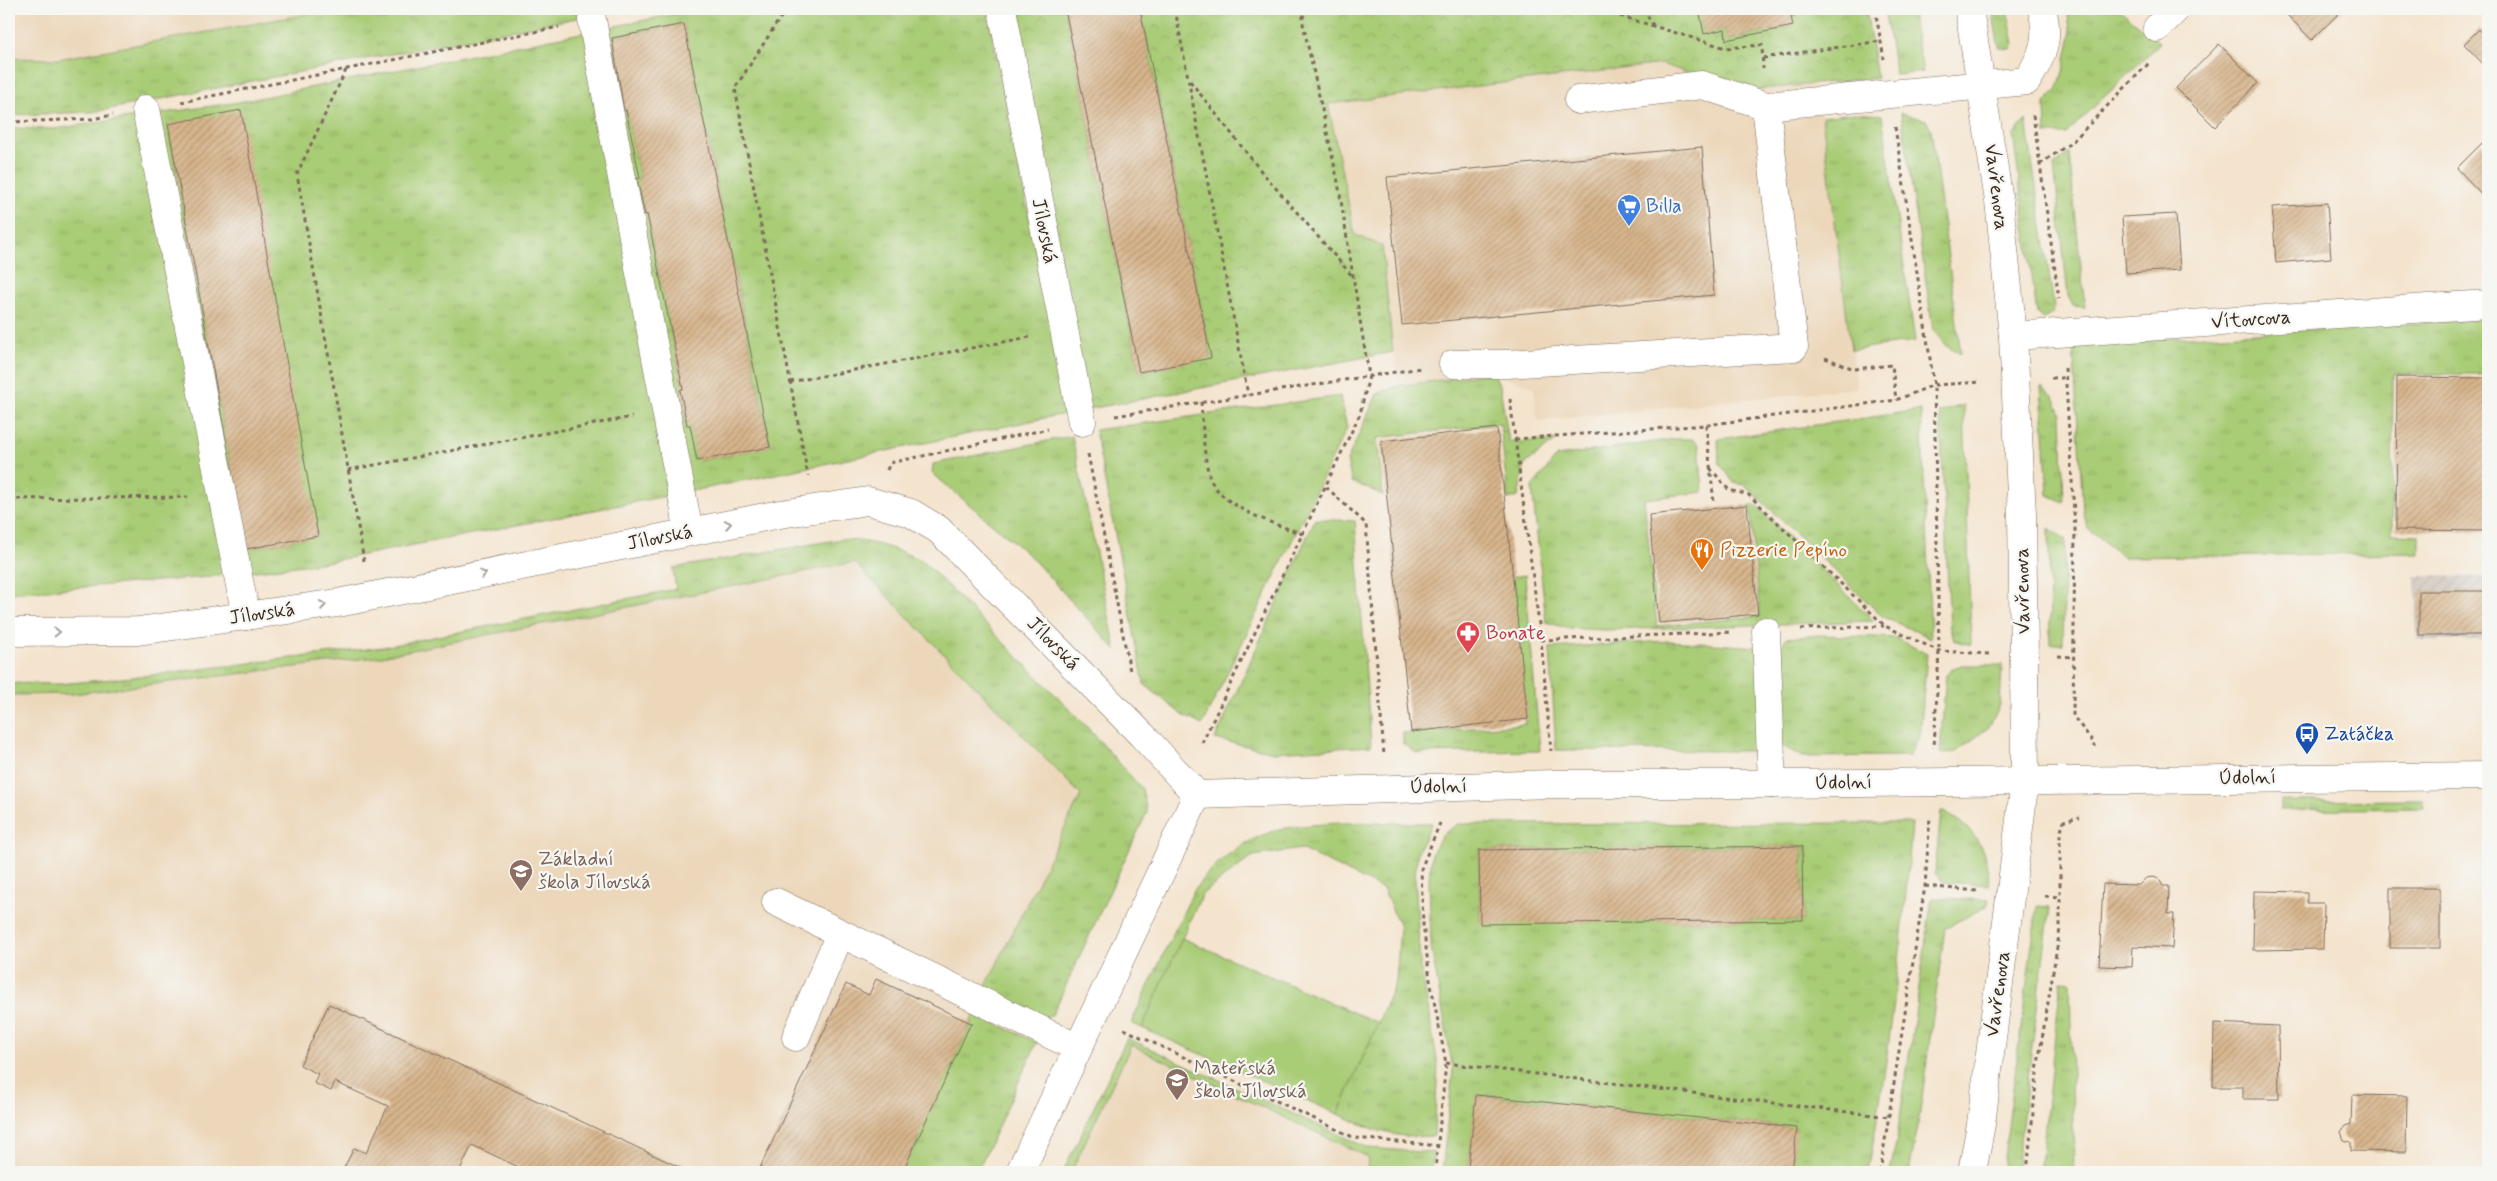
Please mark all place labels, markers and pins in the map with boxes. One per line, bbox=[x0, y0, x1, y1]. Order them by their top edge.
supermarket icon: Billa bbox=[1616, 193, 1642, 227]
place label: Billa bbox=[1646, 193, 1682, 220]
restaurant icon: Pizzerie Pepíno bbox=[1689, 537, 1715, 571]
place label: Pizzerie Pepíno bbox=[1720, 537, 1847, 564]
pharmacy icon: Bonate bbox=[1455, 620, 1481, 654]
place label: Bonate bbox=[1486, 620, 1545, 647]
bus stop icon: Zatáčka bbox=[2294, 721, 2320, 755]
place label: Zatáčka bbox=[2324, 721, 2394, 748]
place label: Základní škola Jílovská bbox=[538, 846, 651, 896]
school or university icon: Základní škola Jílovská bbox=[508, 858, 534, 892]
place label: Mateřská škola Jílovská bbox=[1194, 1055, 1307, 1105]
school or university icon: Mateřská škola Jílovská bbox=[1164, 1067, 1190, 1101]

